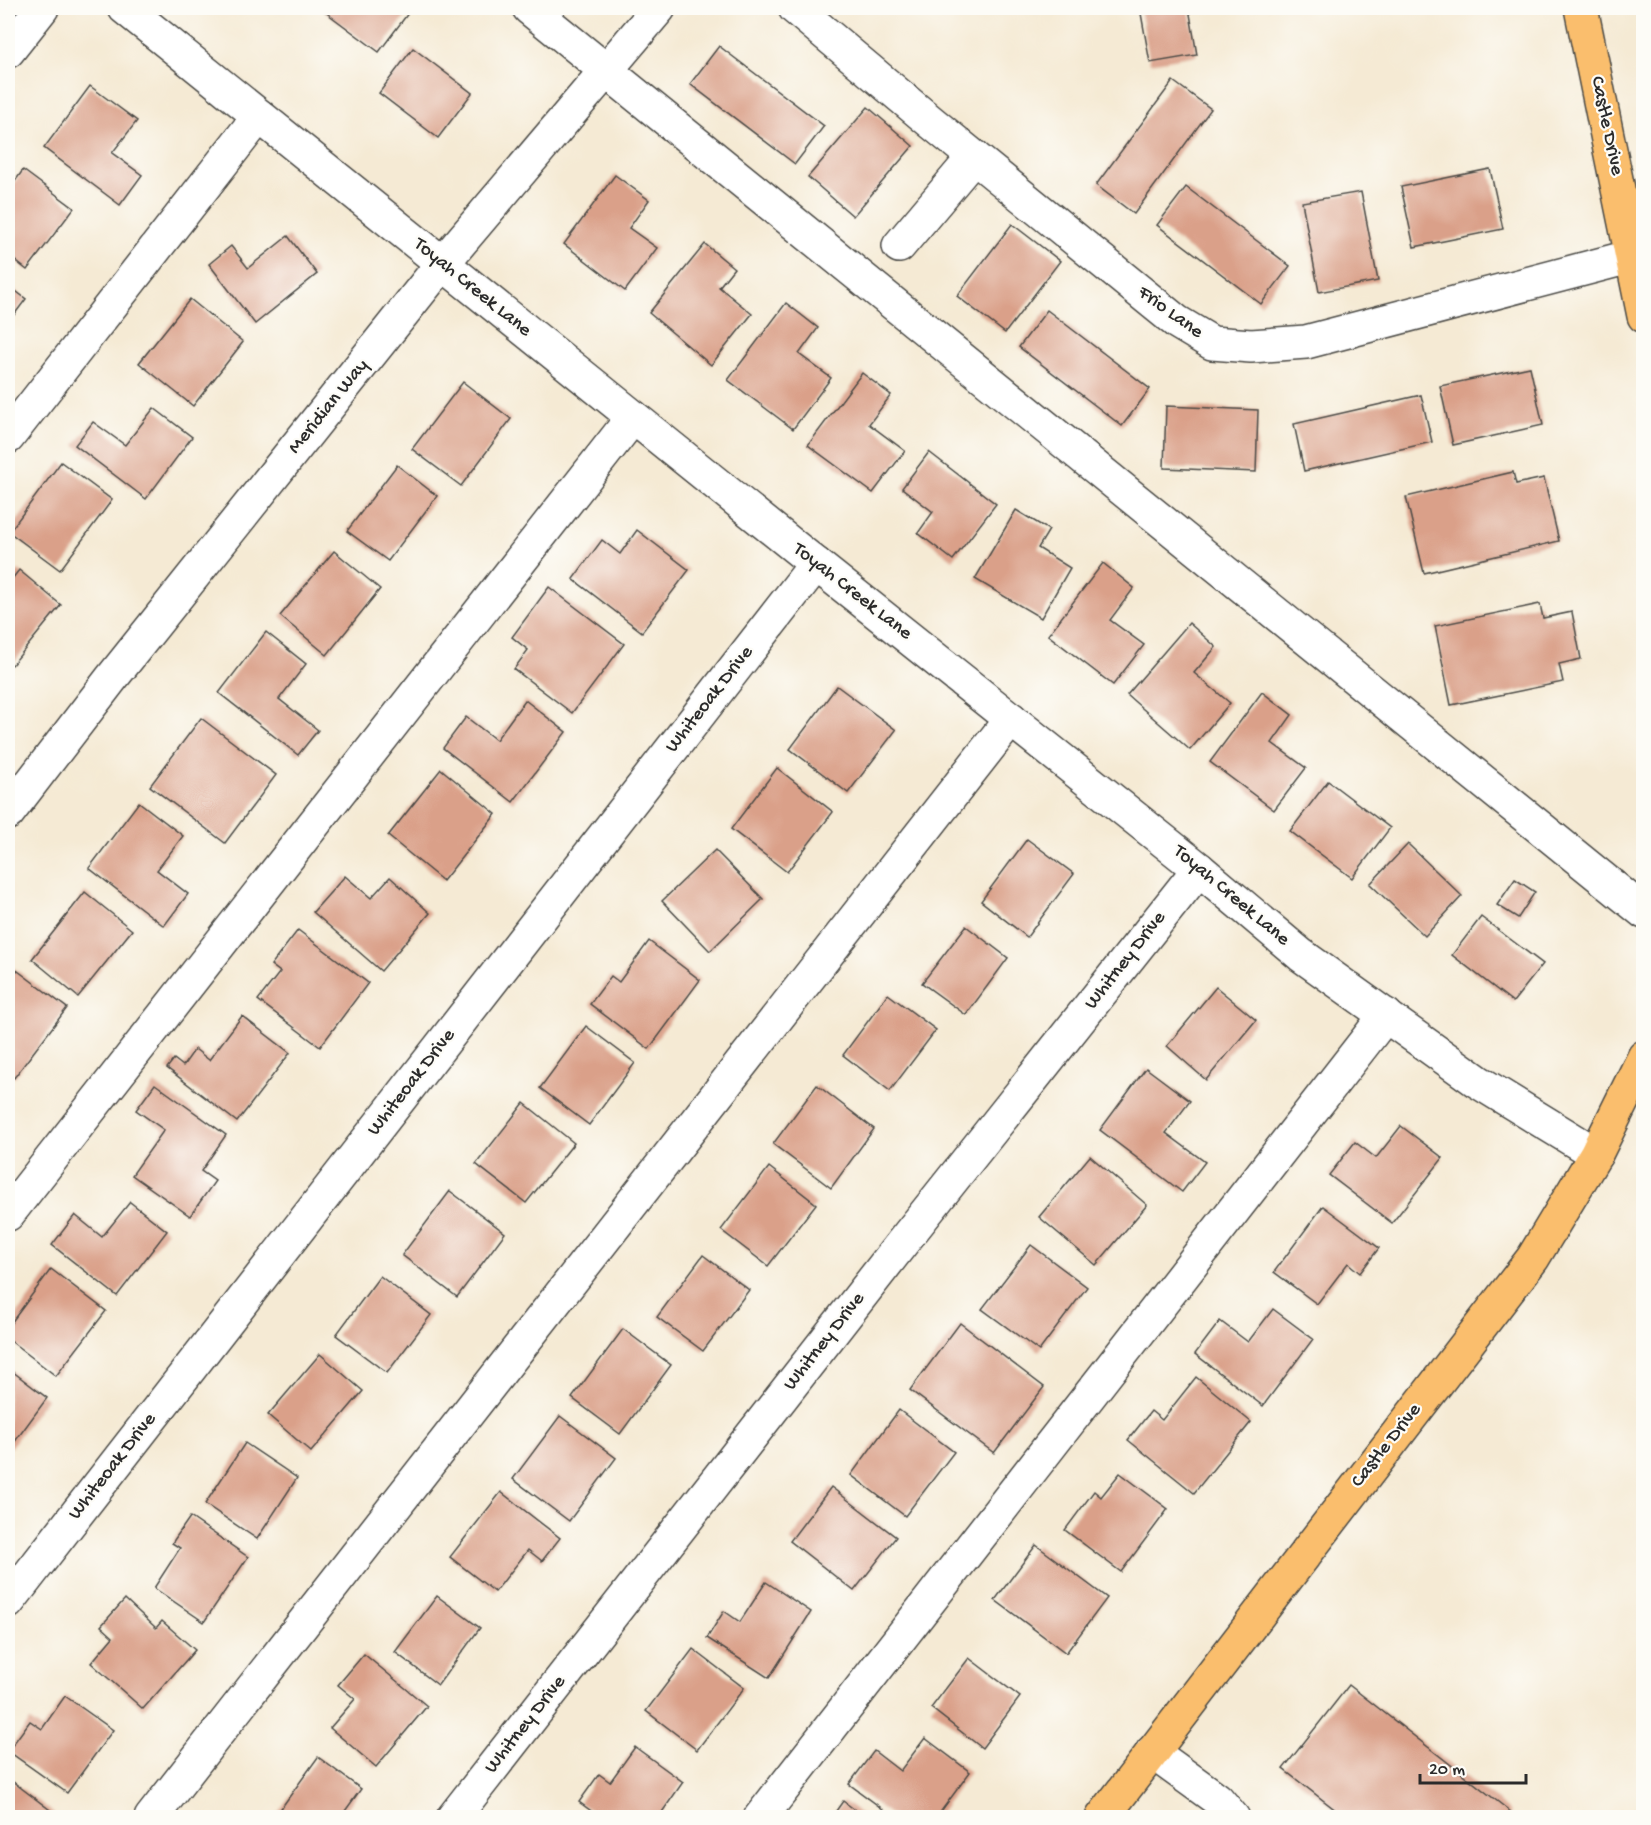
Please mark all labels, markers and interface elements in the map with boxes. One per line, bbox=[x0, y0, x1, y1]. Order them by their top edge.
street label: Castle Drive bbox=[1584, 74, 1628, 178]
street label: Toyah Creek Lane bbox=[408, 233, 536, 343]
street label: Frio Lane bbox=[1132, 281, 1208, 345]
street label: Meridian Way bbox=[284, 355, 374, 459]
street label: Toyah Creek Lane bbox=[787, 538, 917, 646]
street label: Whiteoak Drive bbox=[661, 641, 759, 758]
street label: Toyah Creek Lane bbox=[1167, 840, 1294, 952]
street label: Whitney Drive bbox=[1081, 907, 1172, 1015]
street label: Whiteoak Drive bbox=[363, 1024, 461, 1141]
street label: Whitney Drive bbox=[780, 1288, 871, 1396]
street label: Castle Drive bbox=[1347, 1399, 1427, 1493]
street label: Whiteoak Drive bbox=[64, 1408, 162, 1525]
street label: Whitney Drive bbox=[481, 1671, 572, 1779]
scale bar bbox=[1420, 1747, 1526, 1785]
text: 20 m bbox=[1429, 1760, 1465, 1781]

